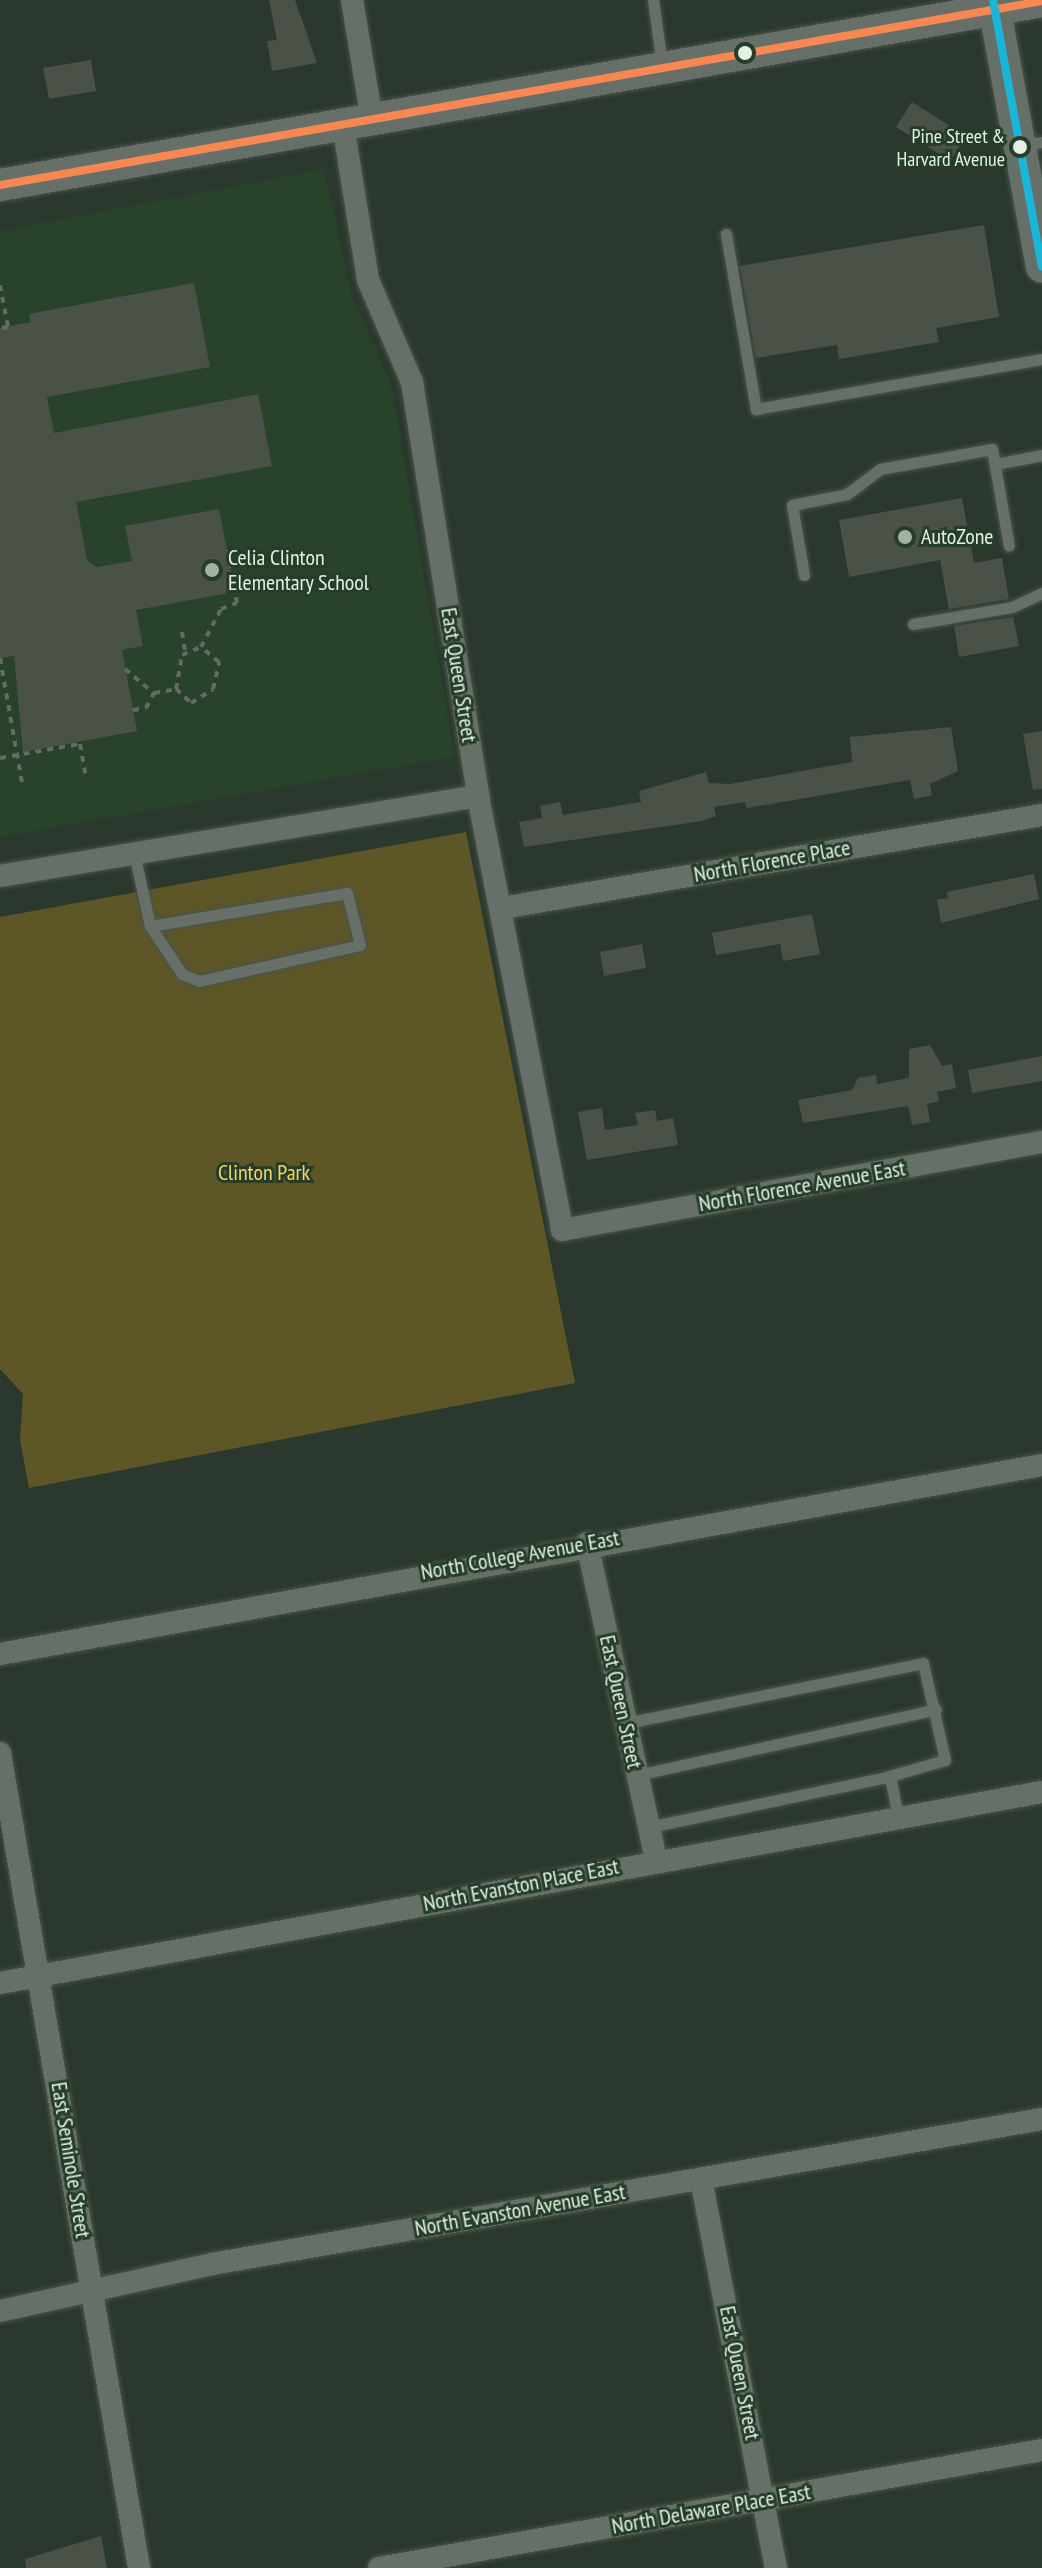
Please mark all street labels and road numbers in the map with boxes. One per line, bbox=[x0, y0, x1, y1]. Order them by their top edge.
street label: East Queen Street bbox=[435, 606, 483, 744]
street label: North Florence Place bbox=[692, 834, 852, 888]
street label: North Florence Avenue East bbox=[696, 1155, 908, 1217]
street label: North College Avenue East bbox=[418, 1524, 622, 1586]
street label: East Queen Street bbox=[594, 1633, 648, 1771]
street label: North Evanston Place East bbox=[421, 1853, 621, 1917]
street label: East Seminole Street bbox=[46, 2080, 96, 2240]
street label: North Evanston Avenue East bbox=[412, 2178, 628, 2242]
street label: East Queen Street bbox=[714, 2304, 766, 2442]
street label: North Delaware Place East bbox=[610, 2479, 812, 2539]

